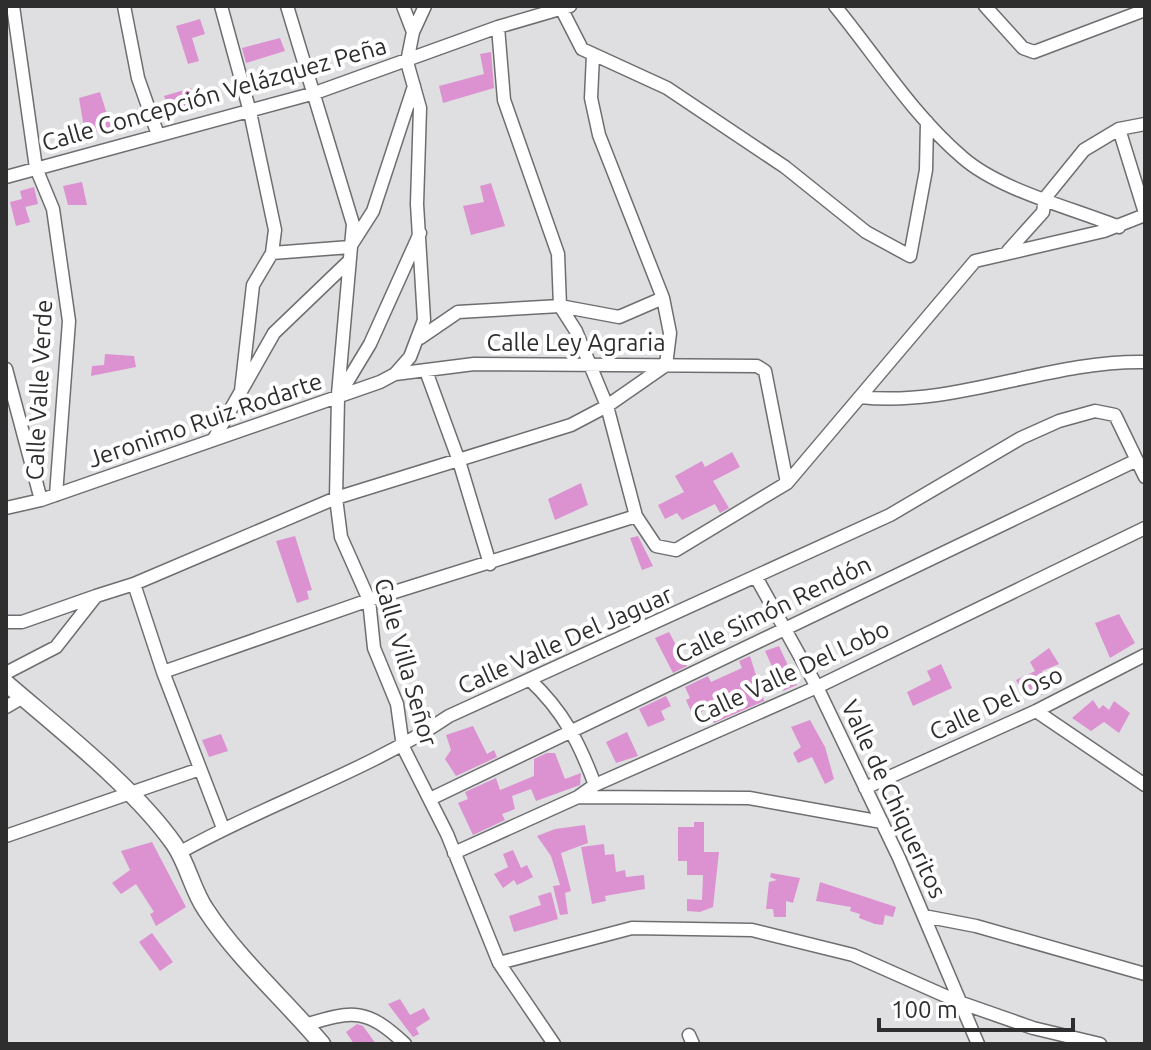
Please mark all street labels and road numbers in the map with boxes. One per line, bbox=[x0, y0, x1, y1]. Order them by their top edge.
street label: Calle Concepción Velázquez Peña bbox=[39, 32, 389, 156]
street label: Calle Valle Verde bbox=[21, 299, 57, 481]
street label: Calle Ley Agraria bbox=[487, 329, 665, 356]
street label: Jeronimo Ruiz Rodarte bbox=[84, 367, 326, 473]
street label: Calle Simón Rendón bbox=[671, 550, 875, 668]
street label: Calle Villa Señor bbox=[369, 575, 443, 749]
street label: Calle Valle Del Jaguar bbox=[454, 580, 676, 700]
street label: Calle Valle Del Lobo bbox=[689, 615, 893, 729]
street label: Calle Del Oso bbox=[925, 660, 1067, 746]
street label: Valle de Chiqueritos bbox=[836, 696, 952, 902]

